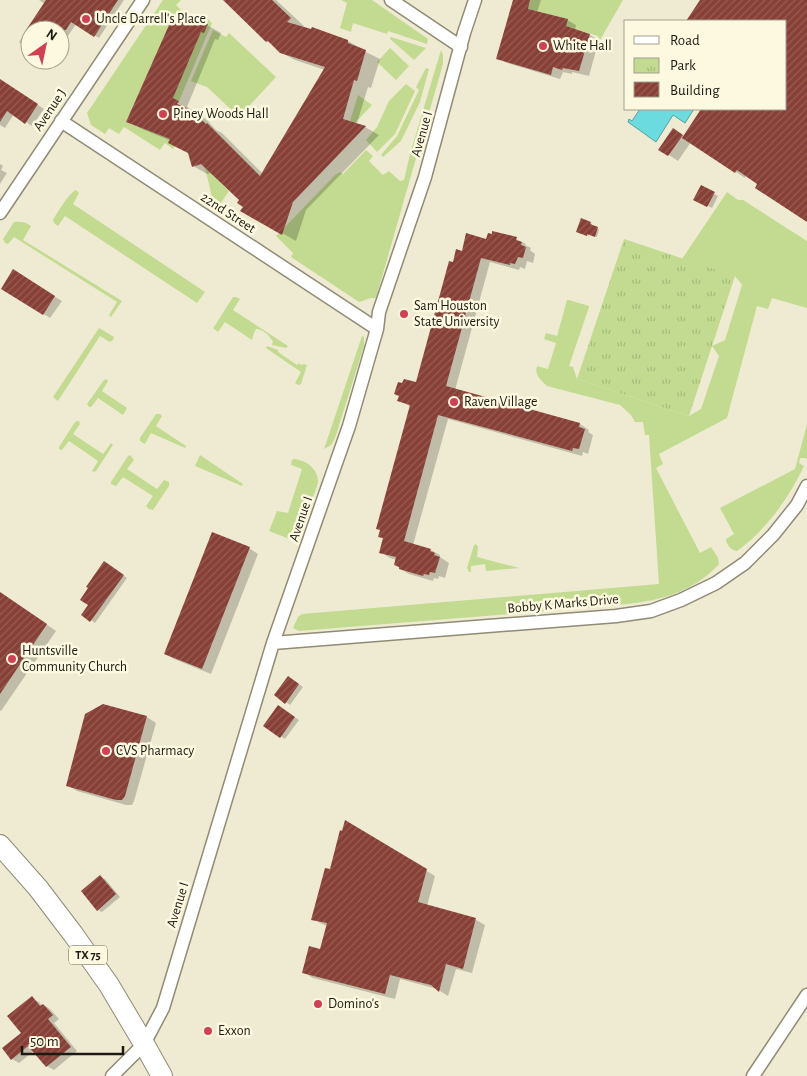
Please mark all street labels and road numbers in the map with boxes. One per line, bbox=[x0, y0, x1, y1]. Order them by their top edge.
street label: Avenue J bbox=[31, 86, 69, 134]
street label: Avenue I bbox=[409, 110, 435, 158]
street label: 22nd Street bbox=[198, 190, 258, 236]
street label: Avenue I bbox=[287, 495, 315, 543]
street label: Bobby K Marks Drive bbox=[507, 592, 619, 616]
street label: Avenue I bbox=[164, 881, 192, 929]
road number: TX 75 bbox=[69, 946, 107, 964]

